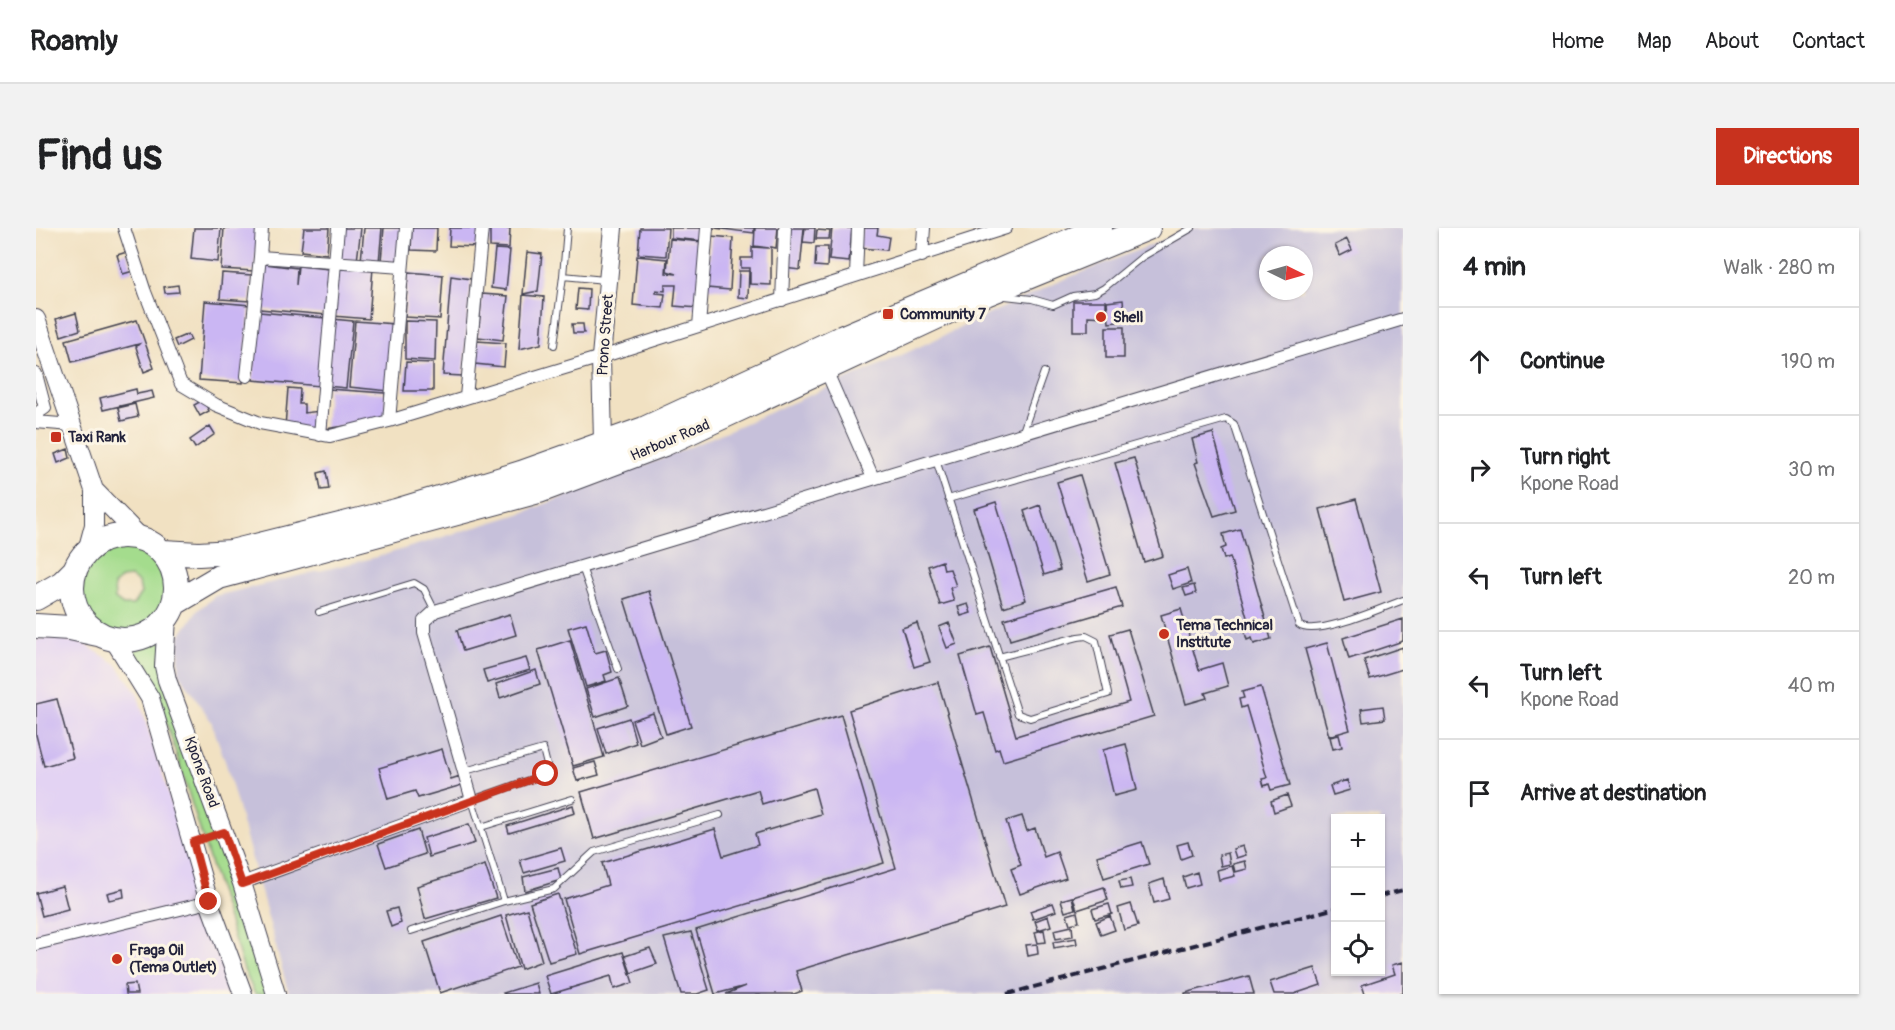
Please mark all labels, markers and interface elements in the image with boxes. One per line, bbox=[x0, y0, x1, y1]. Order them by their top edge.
text: Roamly bbox=[30, 24, 118, 59]
text: Home bbox=[1551, 28, 1604, 55]
text: Map bbox=[1637, 28, 1672, 55]
text: About bbox=[1705, 28, 1759, 55]
text: Contact bbox=[1792, 28, 1865, 55]
button: Directions bbox=[1716, 128, 1859, 185]
text: Find us bbox=[36, 130, 162, 182]
north arrow bbox=[1259, 246, 1313, 300]
text: 4 min bbox=[1463, 251, 1526, 283]
text: Walk · 280 m bbox=[1723, 255, 1835, 280]
street label: Prono Street bbox=[593, 293, 618, 376]
place label: Community 7 bbox=[900, 305, 986, 324]
marker: Community 7 bbox=[881, 307, 895, 321]
place label: Shell bbox=[1113, 308, 1143, 327]
marker: Shell bbox=[1094, 310, 1108, 324]
icon: ahead bbox=[1463, 345, 1496, 378]
text: Continue bbox=[1520, 347, 1604, 375]
text: 190 m bbox=[1781, 349, 1835, 374]
street label: Harbour Road bbox=[628, 415, 713, 466]
place label: Taxi Rank bbox=[67, 428, 127, 447]
marker: Taxi Rank bbox=[49, 430, 63, 444]
text: Turn right bbox=[1520, 443, 1610, 471]
icon: right bbox=[1463, 453, 1496, 486]
text: 30 m bbox=[1788, 457, 1835, 482]
text: Kpone Road bbox=[1520, 471, 1619, 496]
icon: left bbox=[1463, 561, 1496, 594]
text: Turn left bbox=[1520, 563, 1602, 591]
text: 20 m bbox=[1788, 565, 1835, 590]
place label: Tema Technical Institute bbox=[1175, 616, 1273, 652]
marker: Tema Technical Institute bbox=[1157, 627, 1171, 641]
text: Turn left bbox=[1520, 659, 1602, 687]
icon: left bbox=[1463, 669, 1496, 702]
text: 40 m bbox=[1788, 673, 1835, 698]
text: Kpone Road bbox=[1520, 687, 1619, 712]
street label: Kpone Road bbox=[180, 734, 223, 810]
route start bbox=[532, 760, 558, 786]
icon: arrive bbox=[1463, 777, 1496, 810]
text: Arrive at destination bbox=[1520, 779, 1706, 807]
map controls bbox=[1331, 814, 1385, 976]
button: + bbox=[1331, 814, 1385, 868]
button: − bbox=[1331, 868, 1385, 922]
route end bbox=[195, 888, 221, 914]
button: locate bbox=[1331, 922, 1385, 976]
place label: Fraga Oil (Tema Outlet) bbox=[129, 941, 217, 977]
marker: Fraga Oil (Tema Outlet) bbox=[110, 952, 124, 966]

